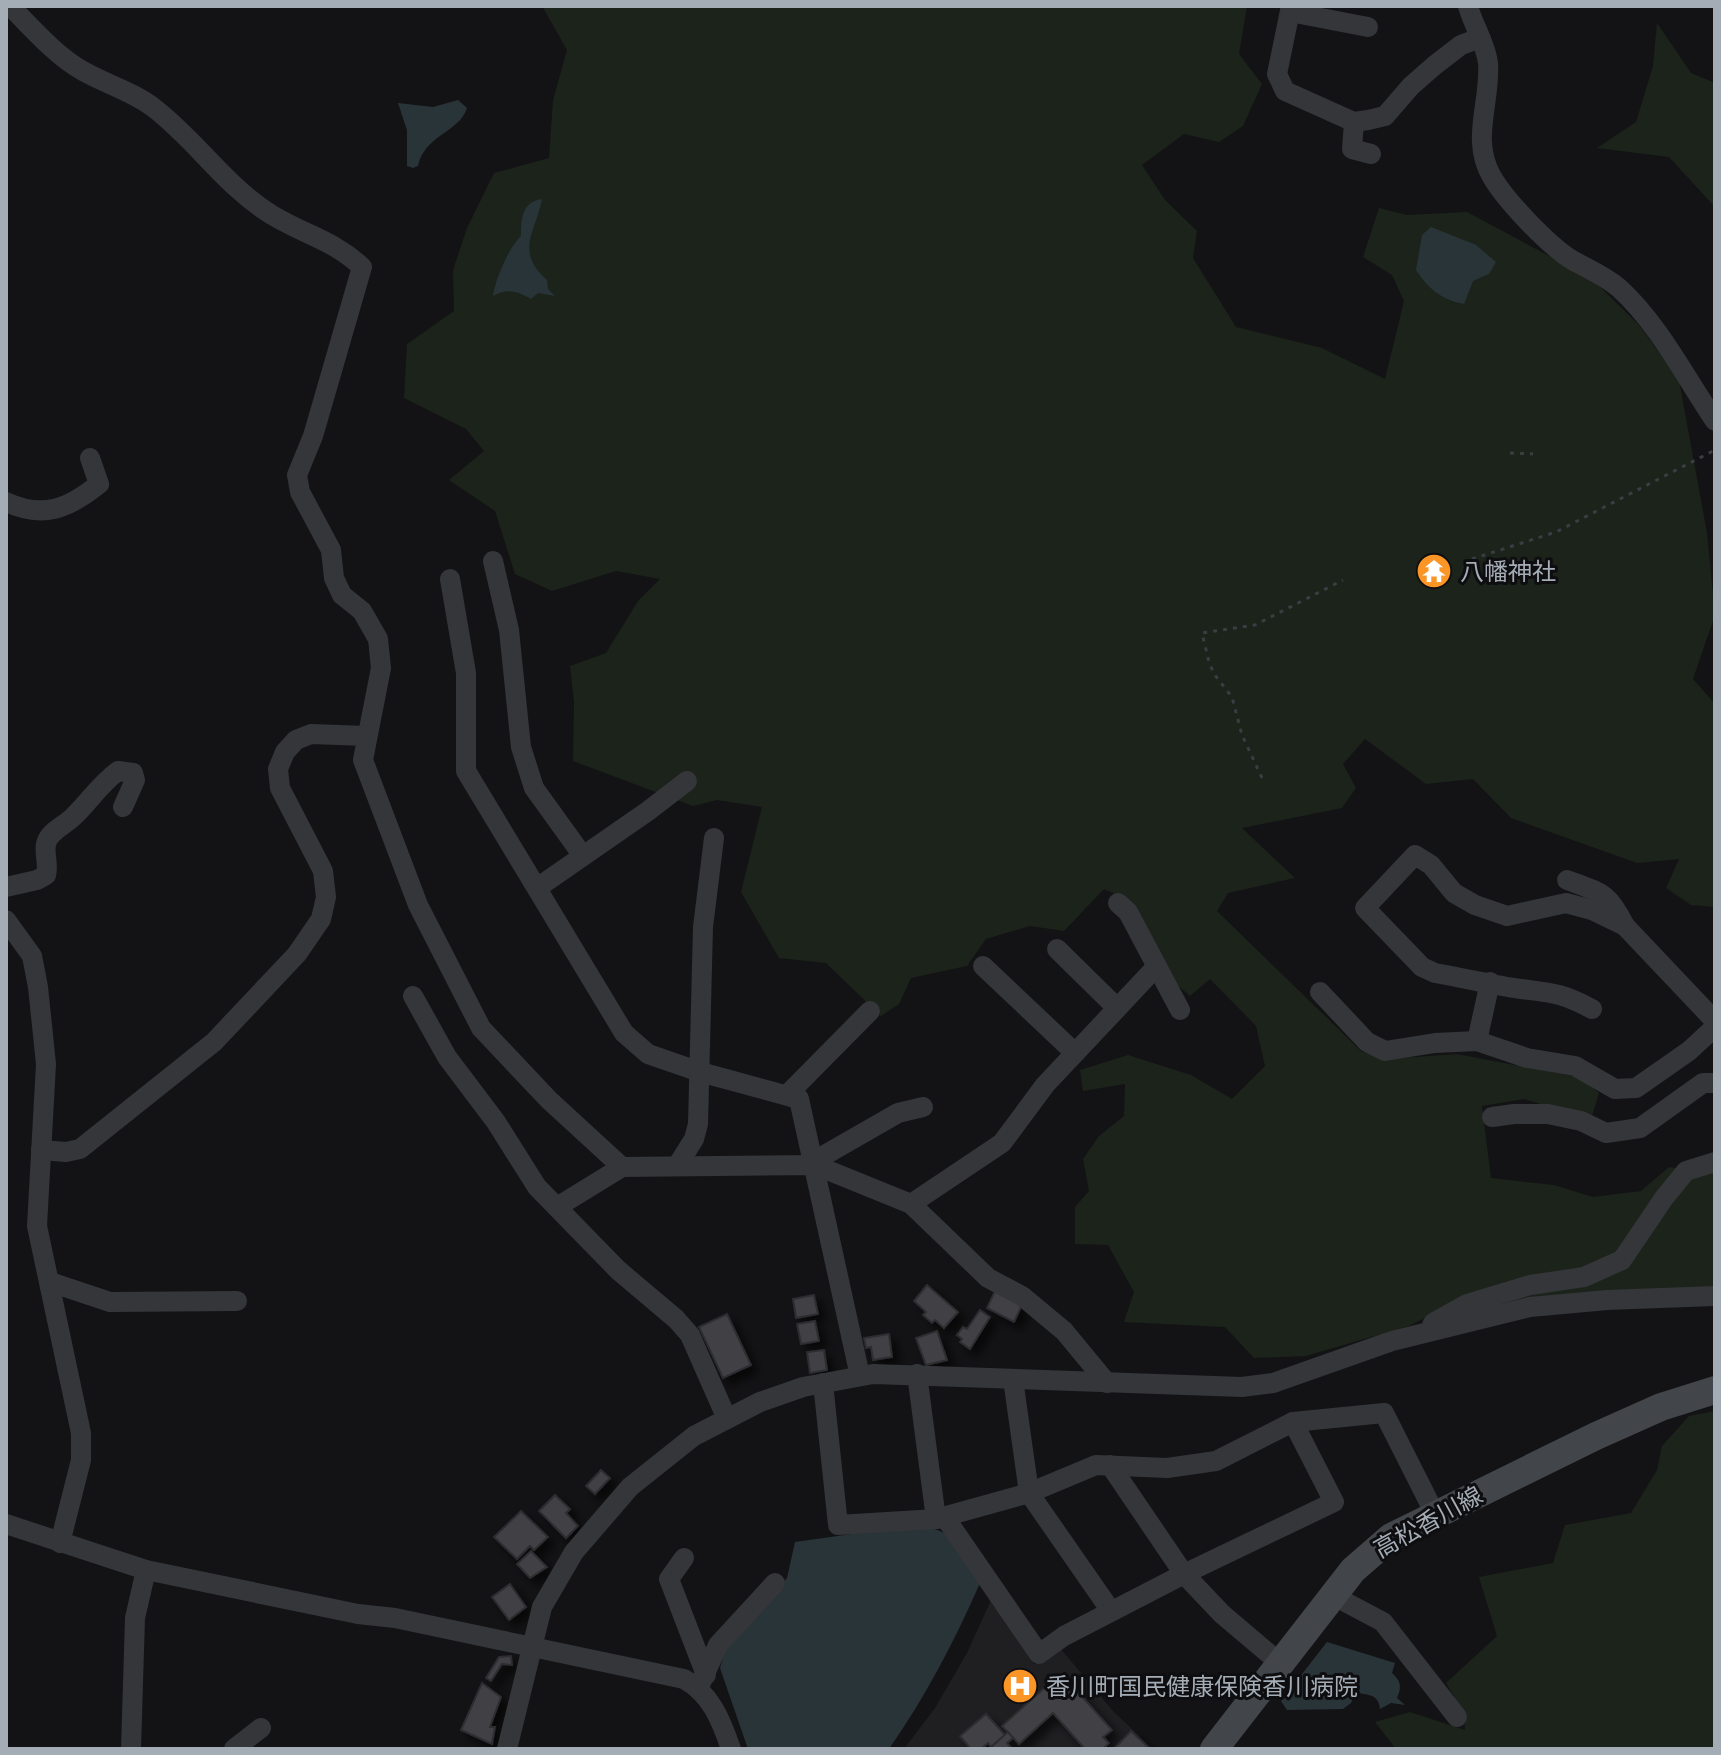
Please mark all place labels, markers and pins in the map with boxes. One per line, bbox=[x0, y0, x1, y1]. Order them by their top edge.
temple icon: 八幡神社 bbox=[1415, 552, 1453, 590]
place label: 八幡神社 bbox=[1460, 557, 1556, 586]
hospital icon: 香川町国民健康保険香川病院 bbox=[1001, 1667, 1039, 1705]
place label: 香川町国民健康保険香川病院 bbox=[1046, 1672, 1358, 1701]

